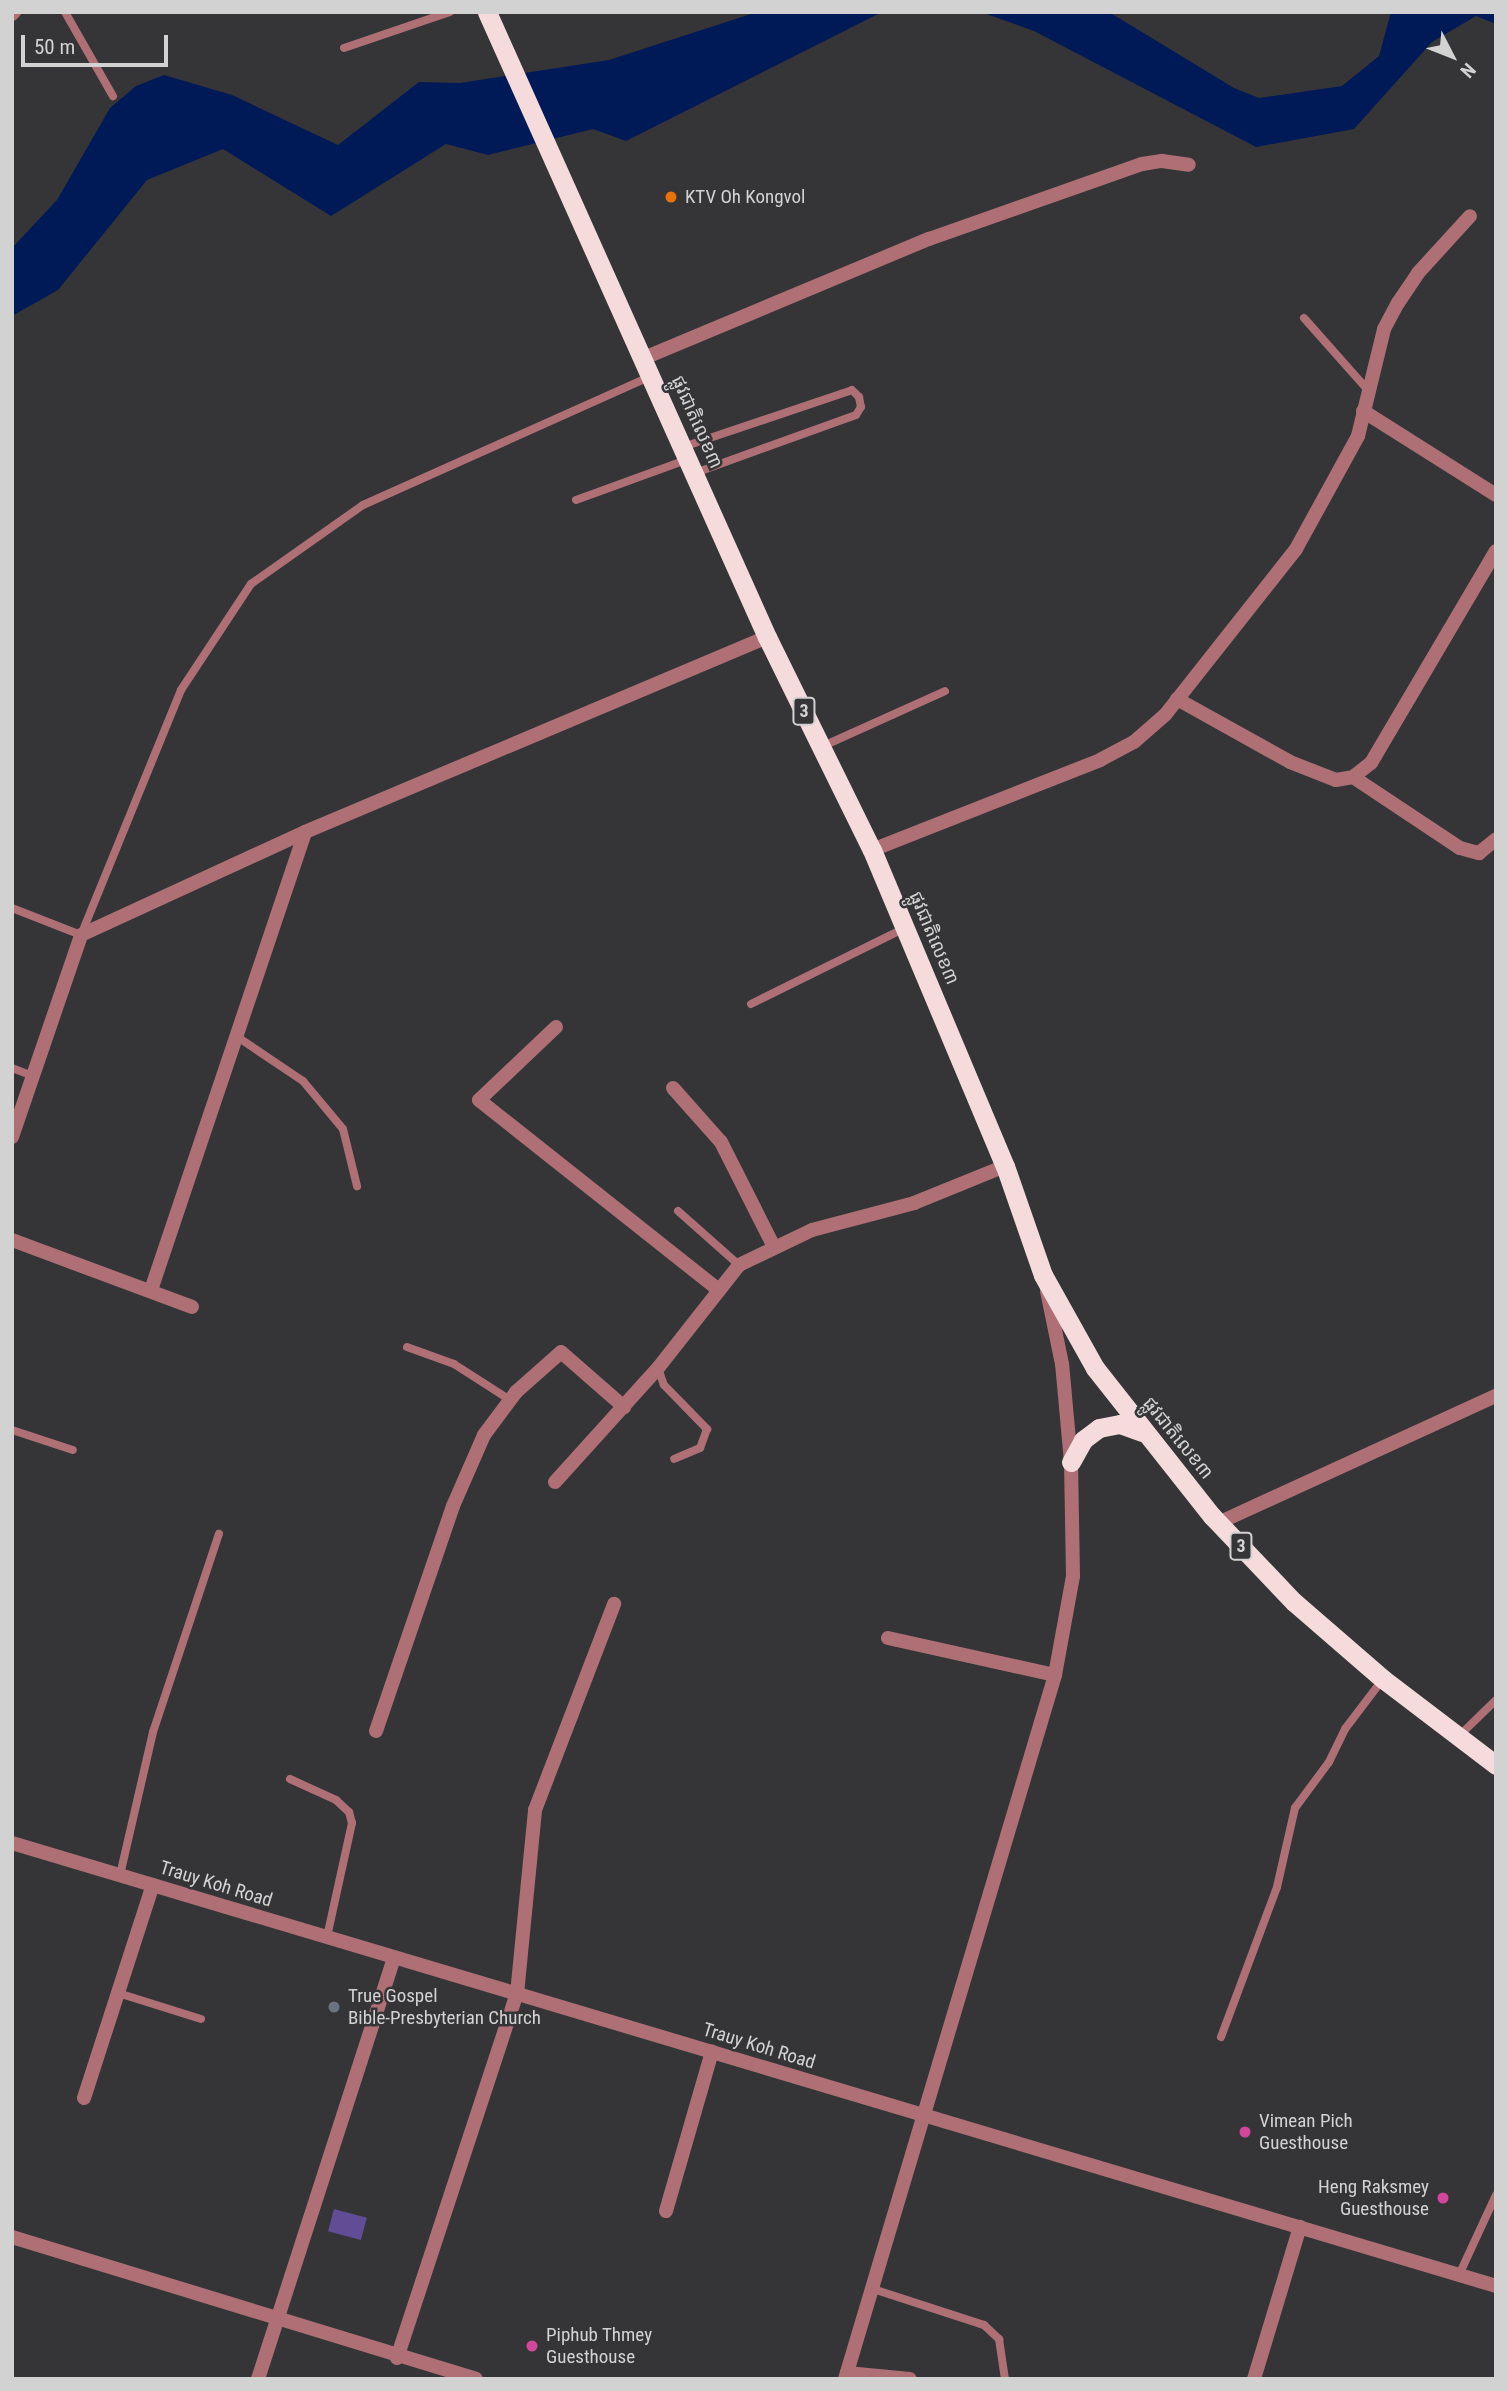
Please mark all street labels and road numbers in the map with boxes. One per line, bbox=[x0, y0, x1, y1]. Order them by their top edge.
street label: ផ្លូវជាតិលេខ៣ bbox=[666, 372, 728, 472]
road number: 3 bbox=[792, 696, 816, 726]
street label: ផ្លូវជាតិលេខ៣ bbox=[904, 888, 964, 988]
street label: ផ្លូវជាតិលេខ៣ bbox=[1138, 1392, 1218, 1484]
road number: 3 bbox=[1229, 1532, 1253, 1560]
street label: Trauy Koh Road bbox=[157, 1856, 275, 1912]
street label: Trauy Koh Road bbox=[700, 2018, 818, 2074]

